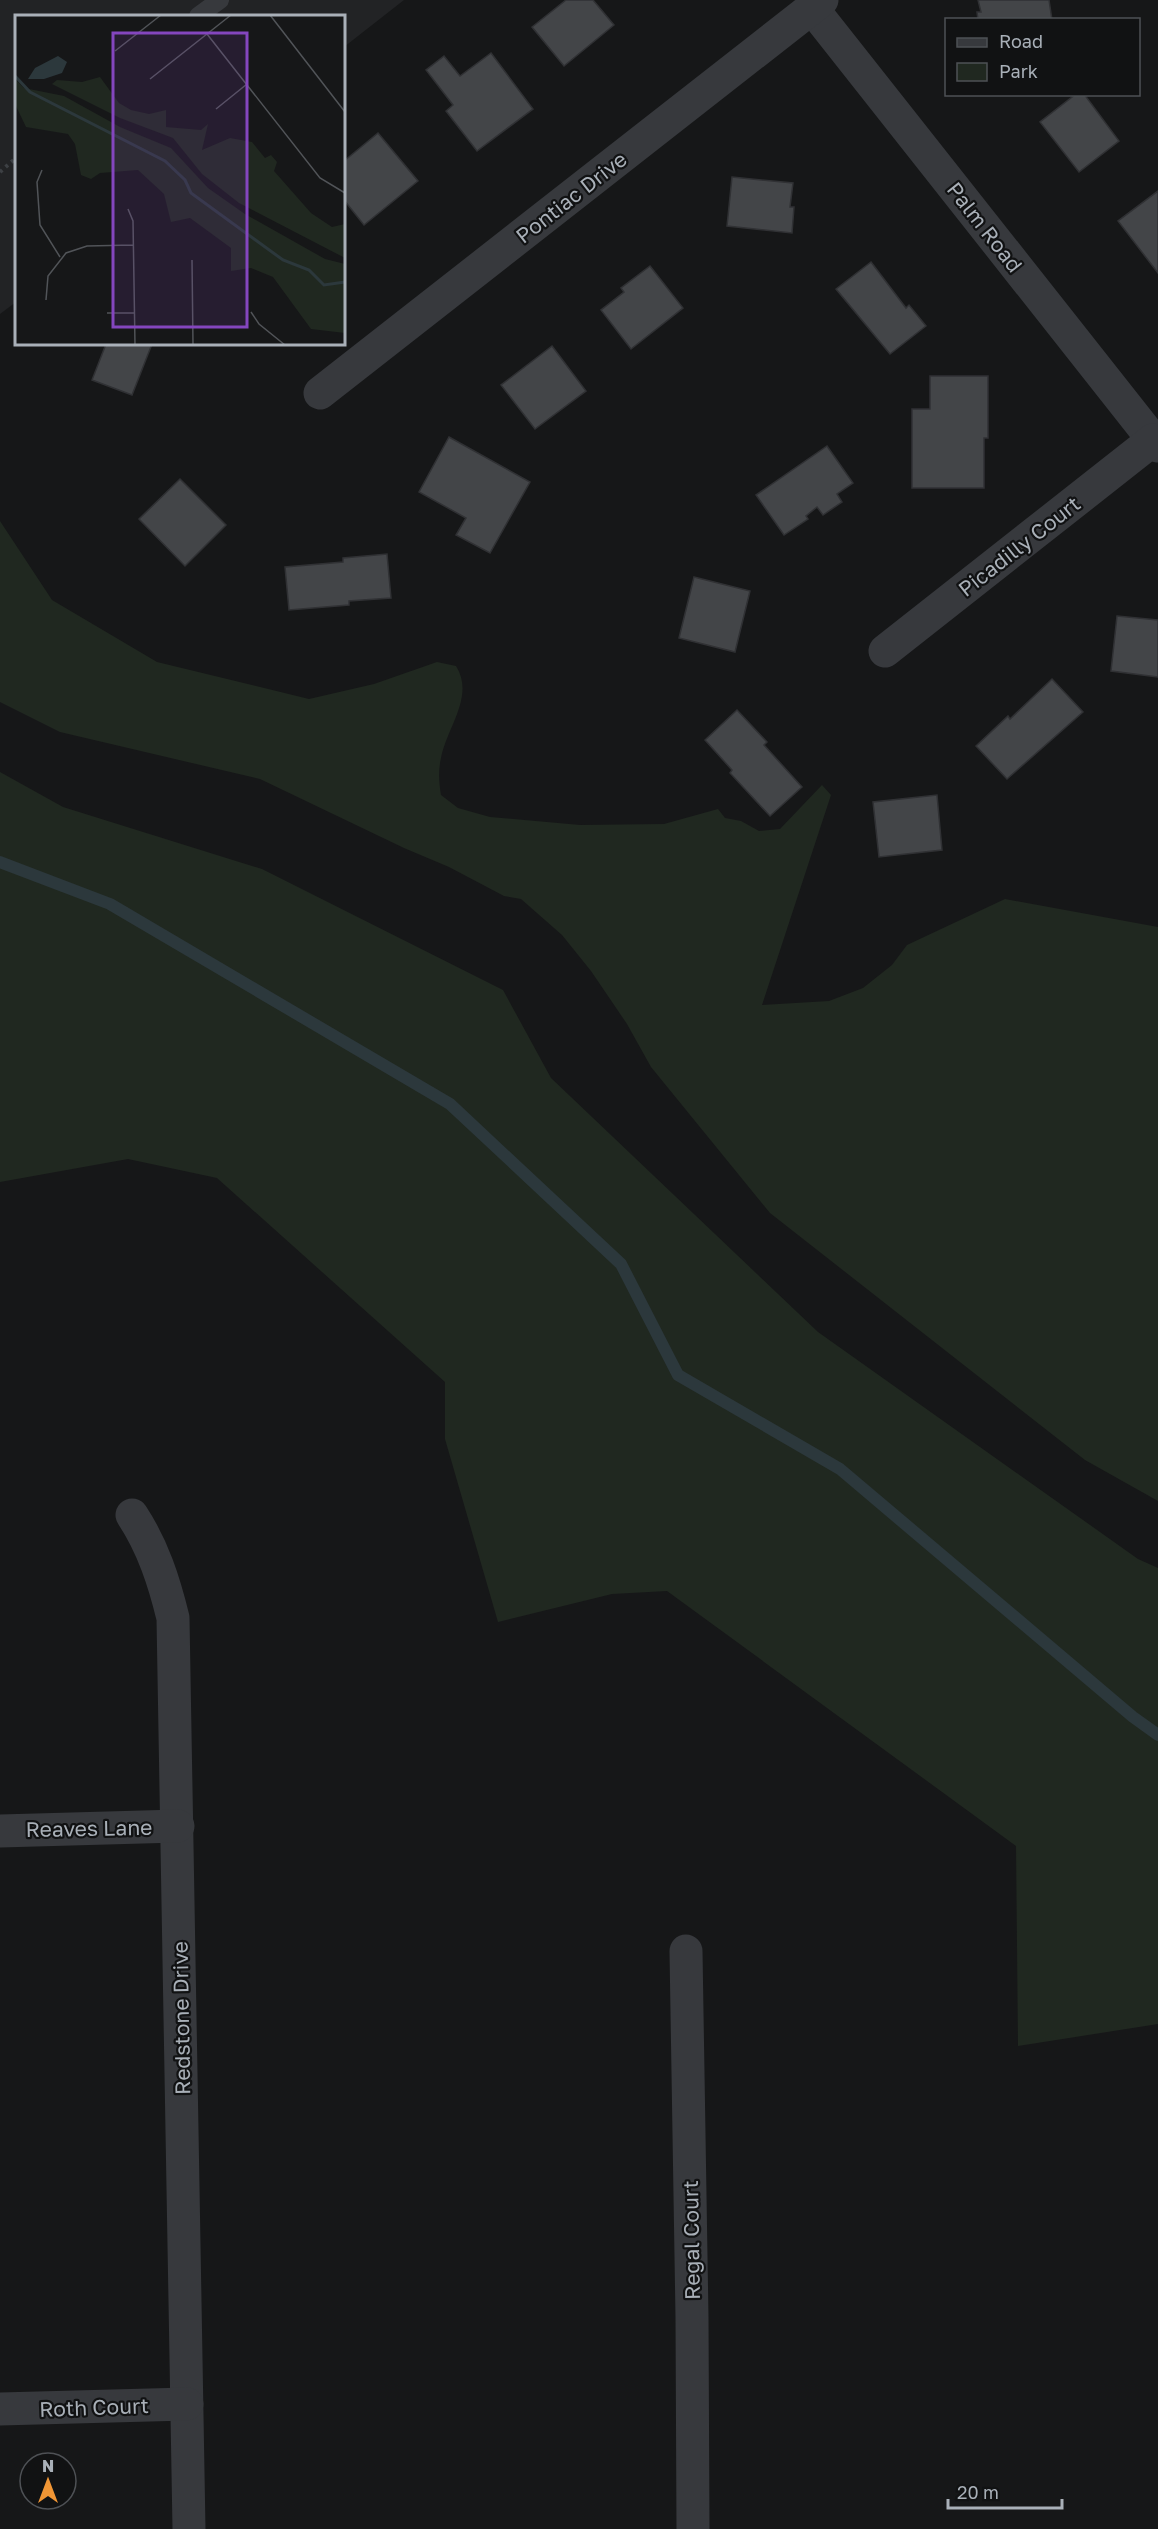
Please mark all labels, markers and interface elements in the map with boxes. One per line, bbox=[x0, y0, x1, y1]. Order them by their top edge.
inset map bbox=[15, 15, 345, 345]
legend bbox=[945, 18, 1140, 96]
text: Road bbox=[999, 30, 1043, 52]
text: Park bbox=[999, 60, 1038, 82]
street label: Pontiac Drive bbox=[510, 146, 632, 248]
street label: Palm Road bbox=[942, 177, 1028, 277]
street label: Picadilly Court bbox=[953, 490, 1085, 602]
street label: Reaves Lane bbox=[25, 1814, 153, 1842]
street label: Redstone Drive bbox=[167, 1941, 195, 2095]
street label: Regal Court bbox=[677, 2180, 705, 2300]
street label: Roth Court bbox=[39, 2392, 149, 2422]
north arrow bbox=[18, 2451, 78, 2511]
text: N bbox=[42, 2456, 54, 2476]
scale bar bbox=[948, 2472, 1062, 2510]
text: 20 m bbox=[957, 2481, 999, 2503]

